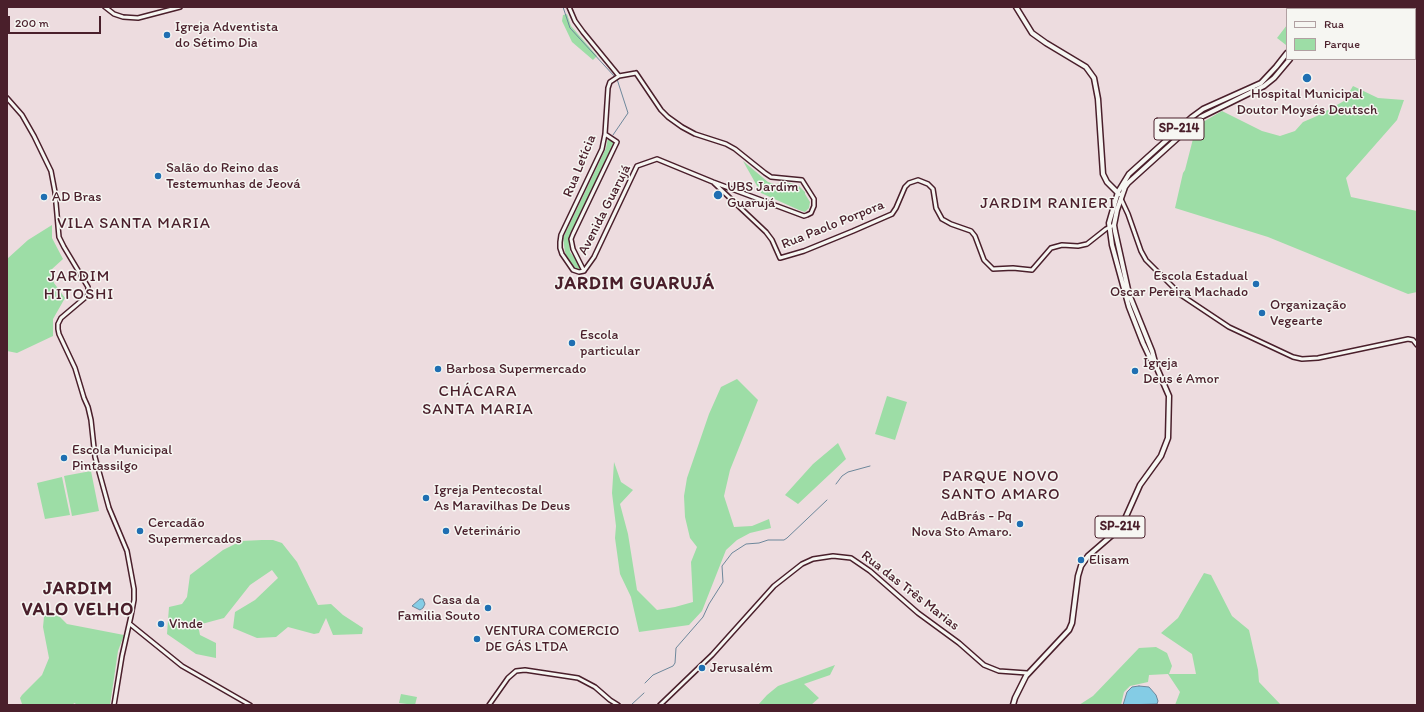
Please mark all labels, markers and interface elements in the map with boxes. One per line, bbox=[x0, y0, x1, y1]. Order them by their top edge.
scale bar bbox=[10, 8, 103, 34]
legend bbox=[1286, 8, 1416, 60]
text: 200 m bbox=[15, 16, 49, 30]
text: Rua bbox=[1324, 17, 1344, 31]
place label: Igreja Adventista do Sétimo Dia bbox=[175, 19, 278, 52]
marker: Igreja Adventista do Sétimo Dia bbox=[162, 30, 172, 40]
text: Parque bbox=[1324, 37, 1360, 51]
marker: Hospital Municipal Doutor Moysés Deutsch bbox=[1301, 72, 1313, 84]
place label: Hospital Municipal Doutor Moysés Deutsch bbox=[1236, 86, 1378, 118]
road number: SP-214 bbox=[1154, 118, 1204, 140]
street label: Rua Letícia bbox=[560, 132, 600, 200]
place label: Salão do Reino das Testemunhas de Jeová bbox=[166, 160, 300, 192]
street label: Avenida Guarujá bbox=[575, 162, 635, 258]
marker: Salão do Reino das Testemunhas de Jeová bbox=[153, 171, 163, 181]
place label: UBS Jardim Guarujá bbox=[727, 179, 799, 212]
place label: AD Bras bbox=[52, 189, 102, 205]
marker: UBS Jardim Guarujá bbox=[712, 189, 724, 201]
marker: AD Bras bbox=[39, 192, 49, 202]
district label: JARDIM RANIERI bbox=[982, 194, 1114, 214]
street label: Rua Paolo Porpora bbox=[779, 197, 887, 253]
district label: VILA SANTA MARIA bbox=[57, 214, 211, 234]
district label: JARDIM HITOSHI bbox=[44, 267, 114, 305]
place label: Escola Estadual Oscar Pereira Machado bbox=[1110, 268, 1248, 300]
district label: JARDIM GUARUJÁ bbox=[555, 273, 715, 295]
marker: Escola Estadual Oscar Pereira Machado bbox=[1251, 279, 1261, 289]
place label: Organização Vegearte bbox=[1270, 297, 1346, 330]
marker: Organização Vegearte bbox=[1257, 308, 1267, 318]
place label: Escola particular bbox=[580, 327, 640, 360]
marker: Escola particular bbox=[567, 338, 577, 348]
place label: Igreja Deus é Amor bbox=[1143, 355, 1219, 388]
place label: Barbosa Supermercado bbox=[446, 361, 586, 377]
marker: Barbosa Supermercado bbox=[433, 364, 443, 374]
marker: Igreja Deus é Amor bbox=[1130, 366, 1140, 376]
district label: CHÁCARA SANTA MARIA bbox=[423, 382, 533, 420]
place label: Escola Municipal Pintassilgo bbox=[72, 442, 172, 474]
marker: Escola Municipal Pintassilgo bbox=[59, 453, 69, 463]
district label: PARQUE NOVO SANTO AMARO bbox=[941, 467, 1061, 505]
place label: Igreja Pentecostal As Maravilhas De Deus bbox=[434, 482, 570, 514]
marker: Igreja Pentecostal As Maravilhas De Deus bbox=[421, 493, 431, 503]
place label: AdBrás - Pq Nova Sto Amaro. bbox=[912, 508, 1012, 540]
place label: Cercadão Supermercados bbox=[148, 515, 242, 548]
road number: SP-214 bbox=[1095, 516, 1145, 538]
marker: AdBrás - Pq Nova Sto Amaro. bbox=[1015, 519, 1025, 529]
place label: Veterinário bbox=[454, 523, 521, 539]
marker: Cercadão Supermercados bbox=[135, 526, 145, 536]
marker: Veterinário bbox=[441, 526, 451, 536]
street label: Rua das Três Marias bbox=[858, 547, 962, 635]
place label: Elisam bbox=[1089, 552, 1129, 568]
marker: Elisam bbox=[1076, 555, 1086, 565]
district label: JARDIM VALO VELHO bbox=[22, 578, 134, 620]
place label: Casa da Familia Souto bbox=[398, 592, 480, 624]
marker: Casa da Familia Souto bbox=[483, 603, 493, 613]
place label: Vinde bbox=[169, 616, 203, 632]
marker: Vinde bbox=[156, 619, 166, 629]
place label: VENTURA COMERCIO DE GÁS LTDA bbox=[485, 623, 619, 656]
marker: VENTURA COMERCIO DE GÁS LTDA bbox=[472, 634, 482, 644]
place label: Jerusalém bbox=[710, 660, 773, 676]
marker: Jerusalém bbox=[697, 663, 707, 673]

